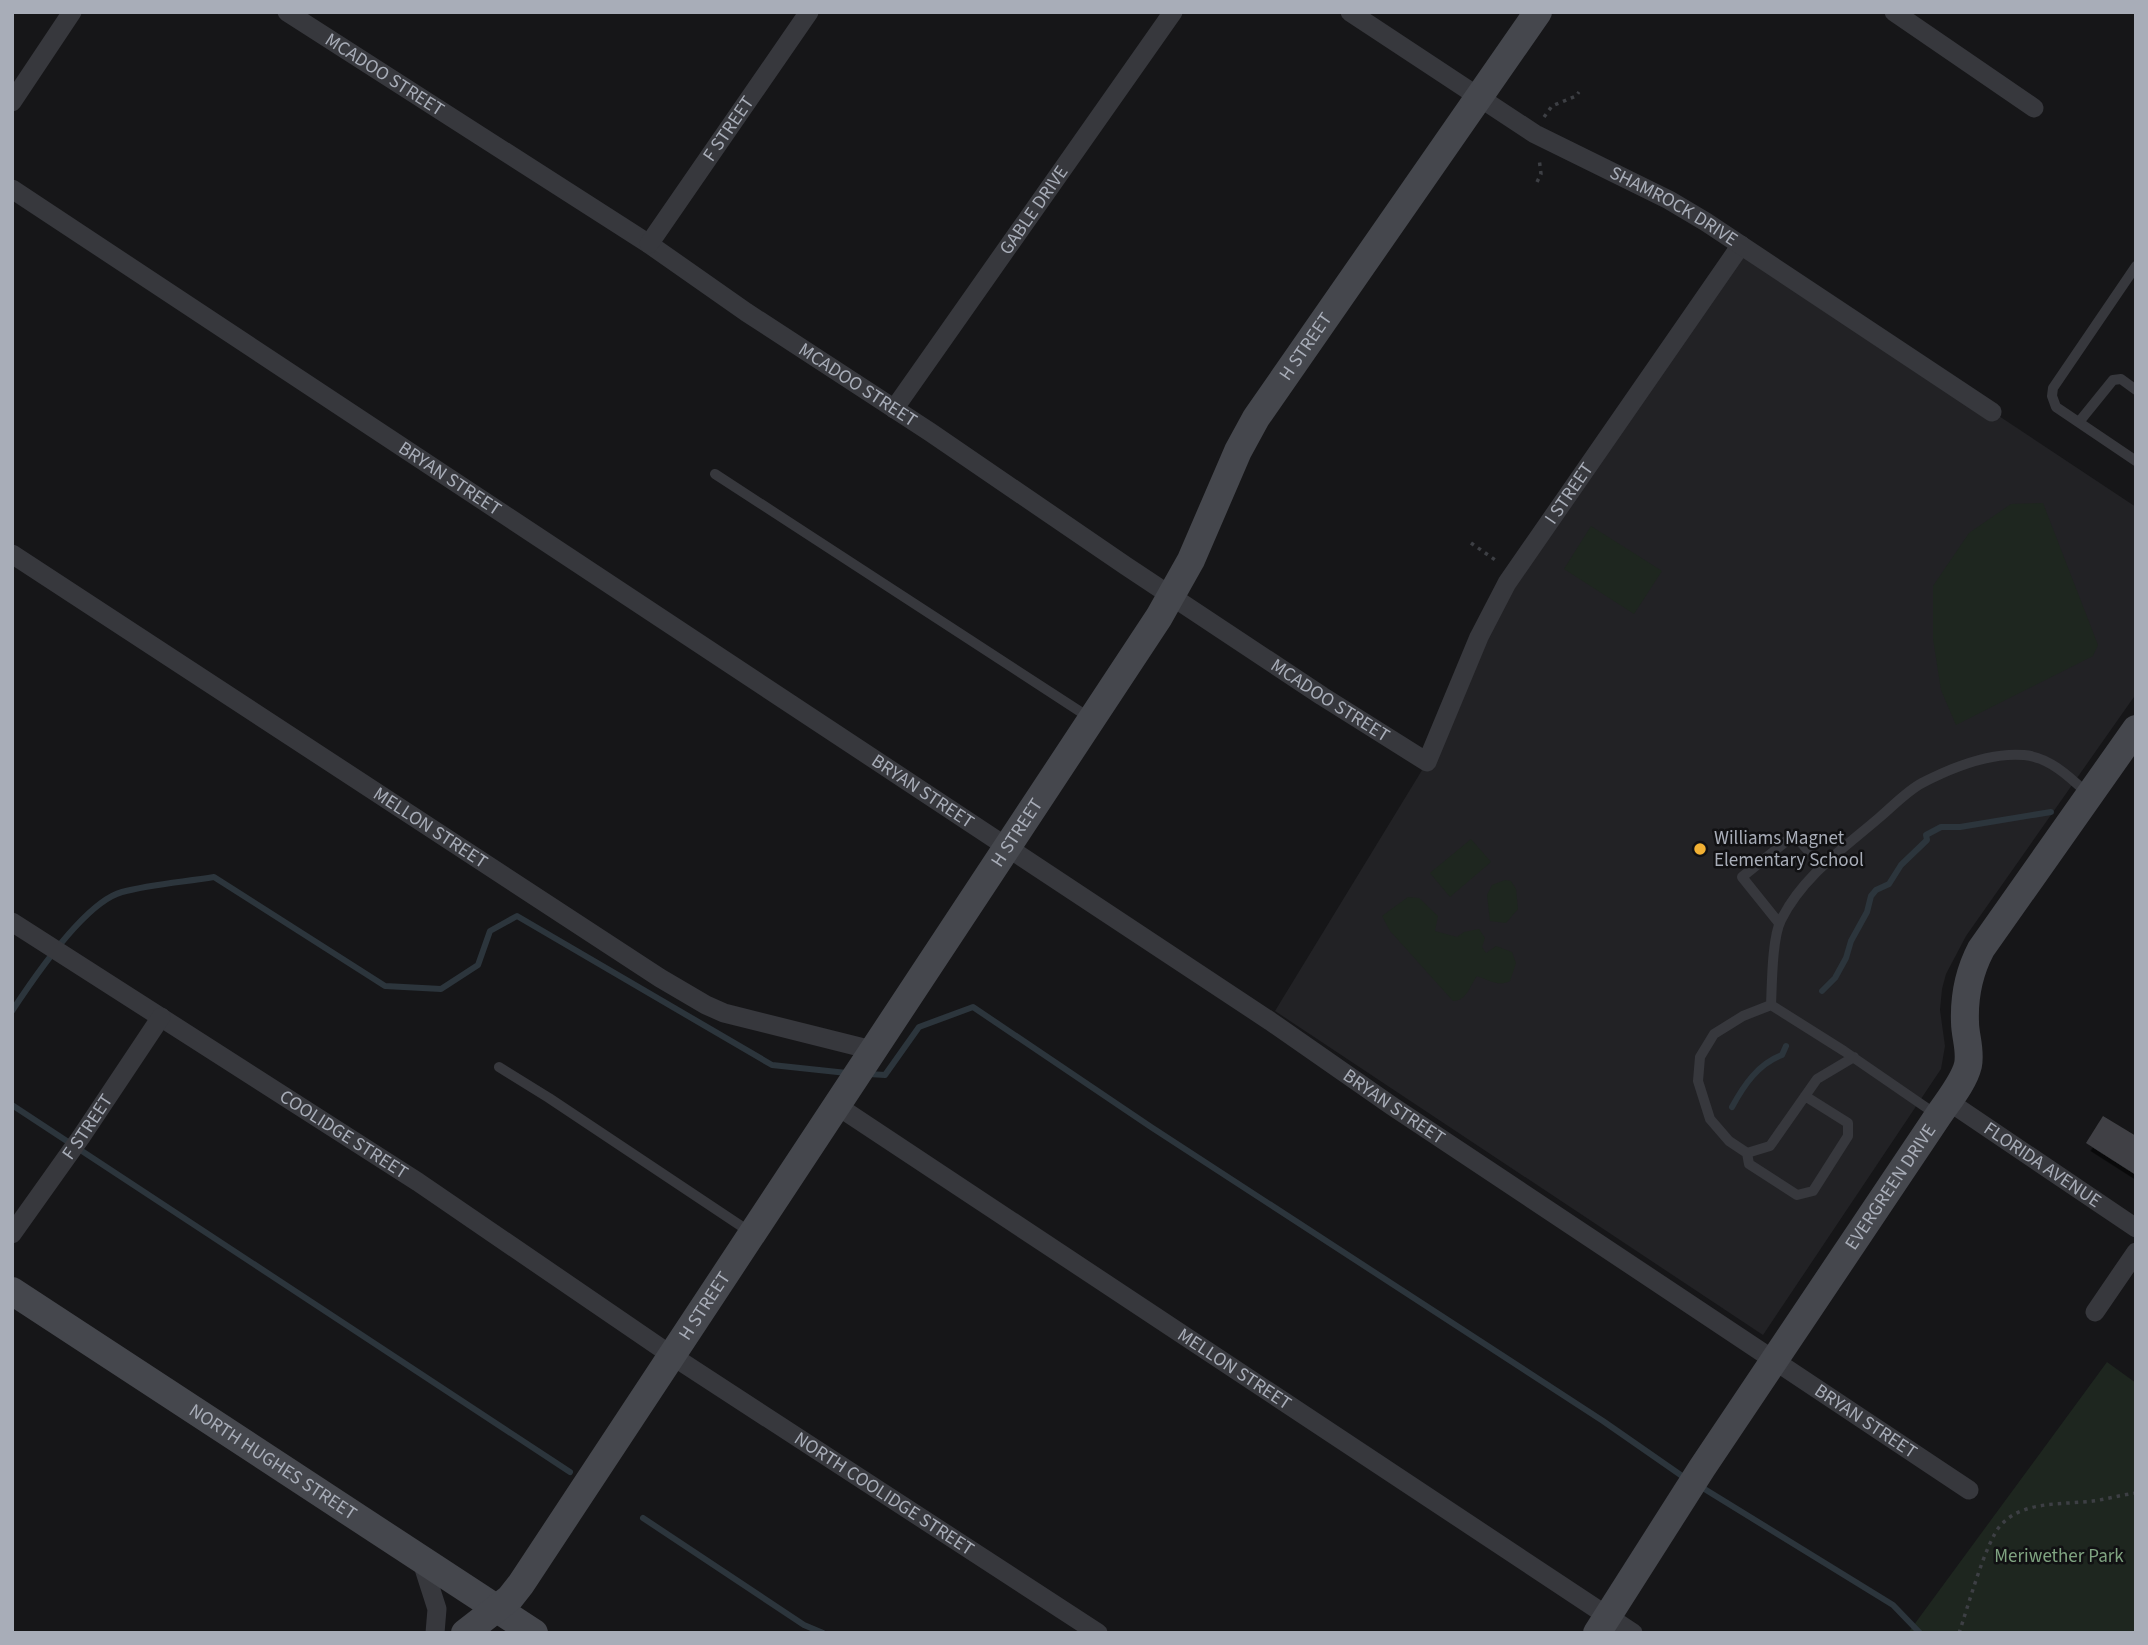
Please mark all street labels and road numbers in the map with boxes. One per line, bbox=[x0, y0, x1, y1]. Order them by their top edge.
street label: MCADOO STREET bbox=[320, 26, 450, 123]
street label: F STREET bbox=[696, 91, 761, 167]
street label: SHAMROCK DRIVE bbox=[1605, 159, 1743, 253]
street label: GABLE DRIVE bbox=[993, 160, 1075, 260]
street label: H STREET bbox=[1273, 307, 1339, 386]
street label: MCADOO STREET bbox=[793, 336, 923, 434]
street label: BRYAN STREET bbox=[393, 435, 507, 522]
street label: I STREET bbox=[1538, 457, 1600, 530]
street label: MCADOO STREET bbox=[1265, 652, 1395, 749]
street label: BRYAN STREET bbox=[866, 748, 980, 835]
street label: MELLON STREET bbox=[368, 780, 493, 875]
street label: H STREET bbox=[984, 793, 1049, 872]
street label: BRYAN STREET bbox=[1337, 1062, 1450, 1151]
street label: COOLIDGE STREET bbox=[274, 1083, 413, 1186]
street label: F STREET bbox=[55, 1089, 119, 1165]
street label: FLORIDA AVENUE bbox=[1978, 1115, 2107, 1214]
street label: EVERGREEN DRIVE bbox=[1838, 1118, 1943, 1255]
street label: H STREET bbox=[672, 1266, 737, 1346]
street label: MELLON STREET bbox=[1172, 1321, 1297, 1417]
street label: BRYAN STREET bbox=[1809, 1377, 1922, 1465]
street label: NORTH HUGHES STREET bbox=[184, 1397, 362, 1527]
street label: NORTH COOLIDGE STREET bbox=[789, 1425, 980, 1562]

